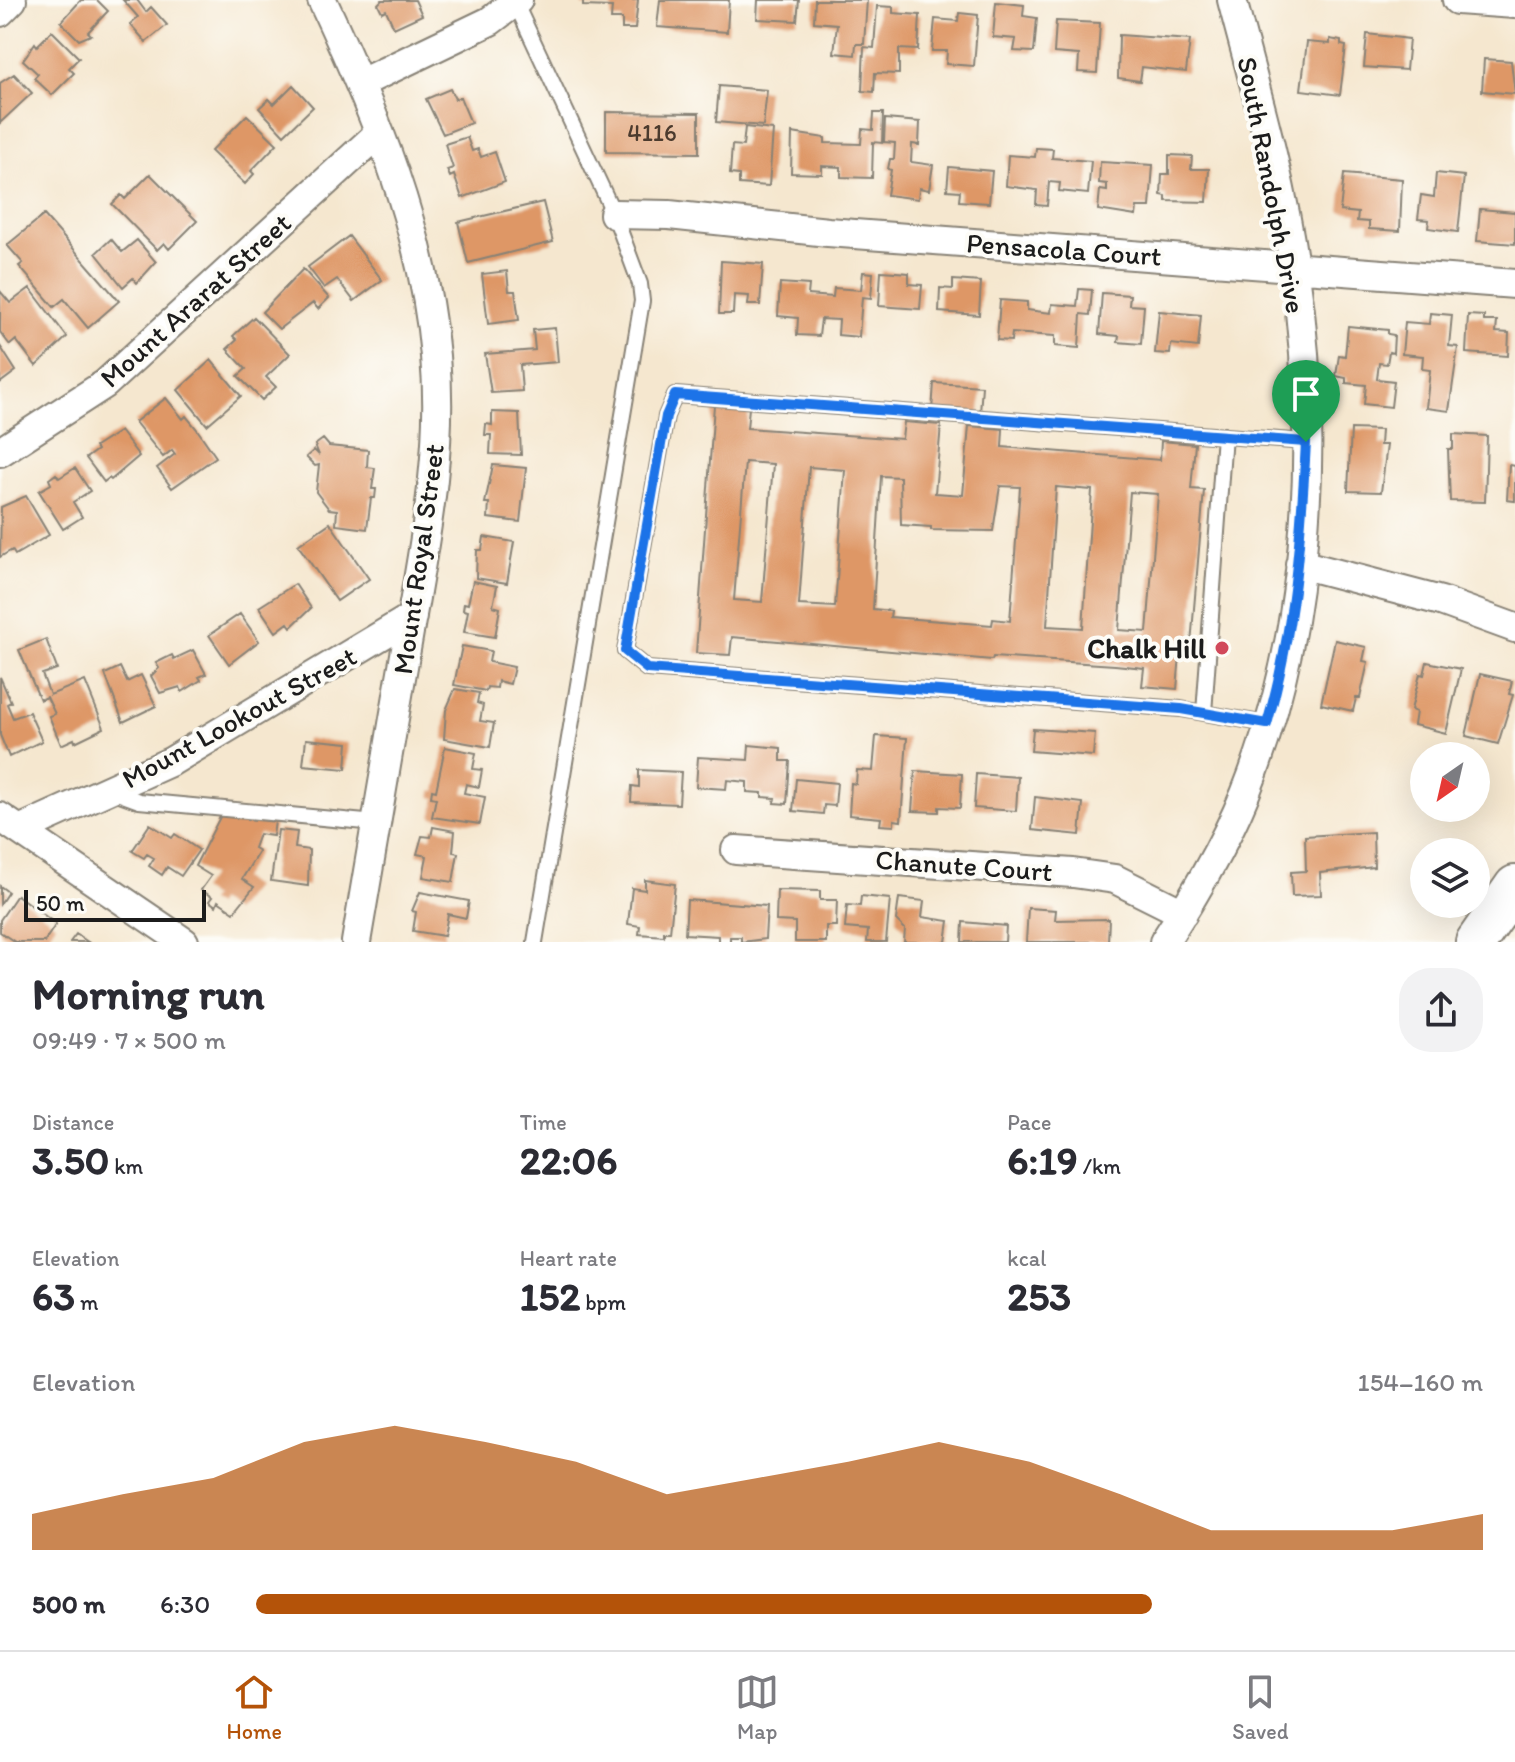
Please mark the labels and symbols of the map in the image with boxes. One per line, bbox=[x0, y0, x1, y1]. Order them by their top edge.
street label: South Randolph Drive bbox=[1230, 54, 1314, 316]
house number: 4116 bbox=[627, 118, 677, 147]
street label: Mount Ararat Street bbox=[93, 205, 297, 395]
street label: Pensacola Court bbox=[965, 225, 1163, 273]
pin bbox=[1272, 360, 1340, 442]
street label: Mount Royal Street bbox=[385, 442, 451, 676]
place label: Chalk Hill bbox=[1087, 631, 1206, 665]
street label: Mount Lookout Street bbox=[116, 638, 362, 796]
marker: Chalk Hill bbox=[1213, 639, 1231, 657]
north arrow bbox=[1410, 742, 1490, 822]
street label: Chanute Court bbox=[874, 842, 1054, 888]
scale bar bbox=[24, 886, 206, 922]

